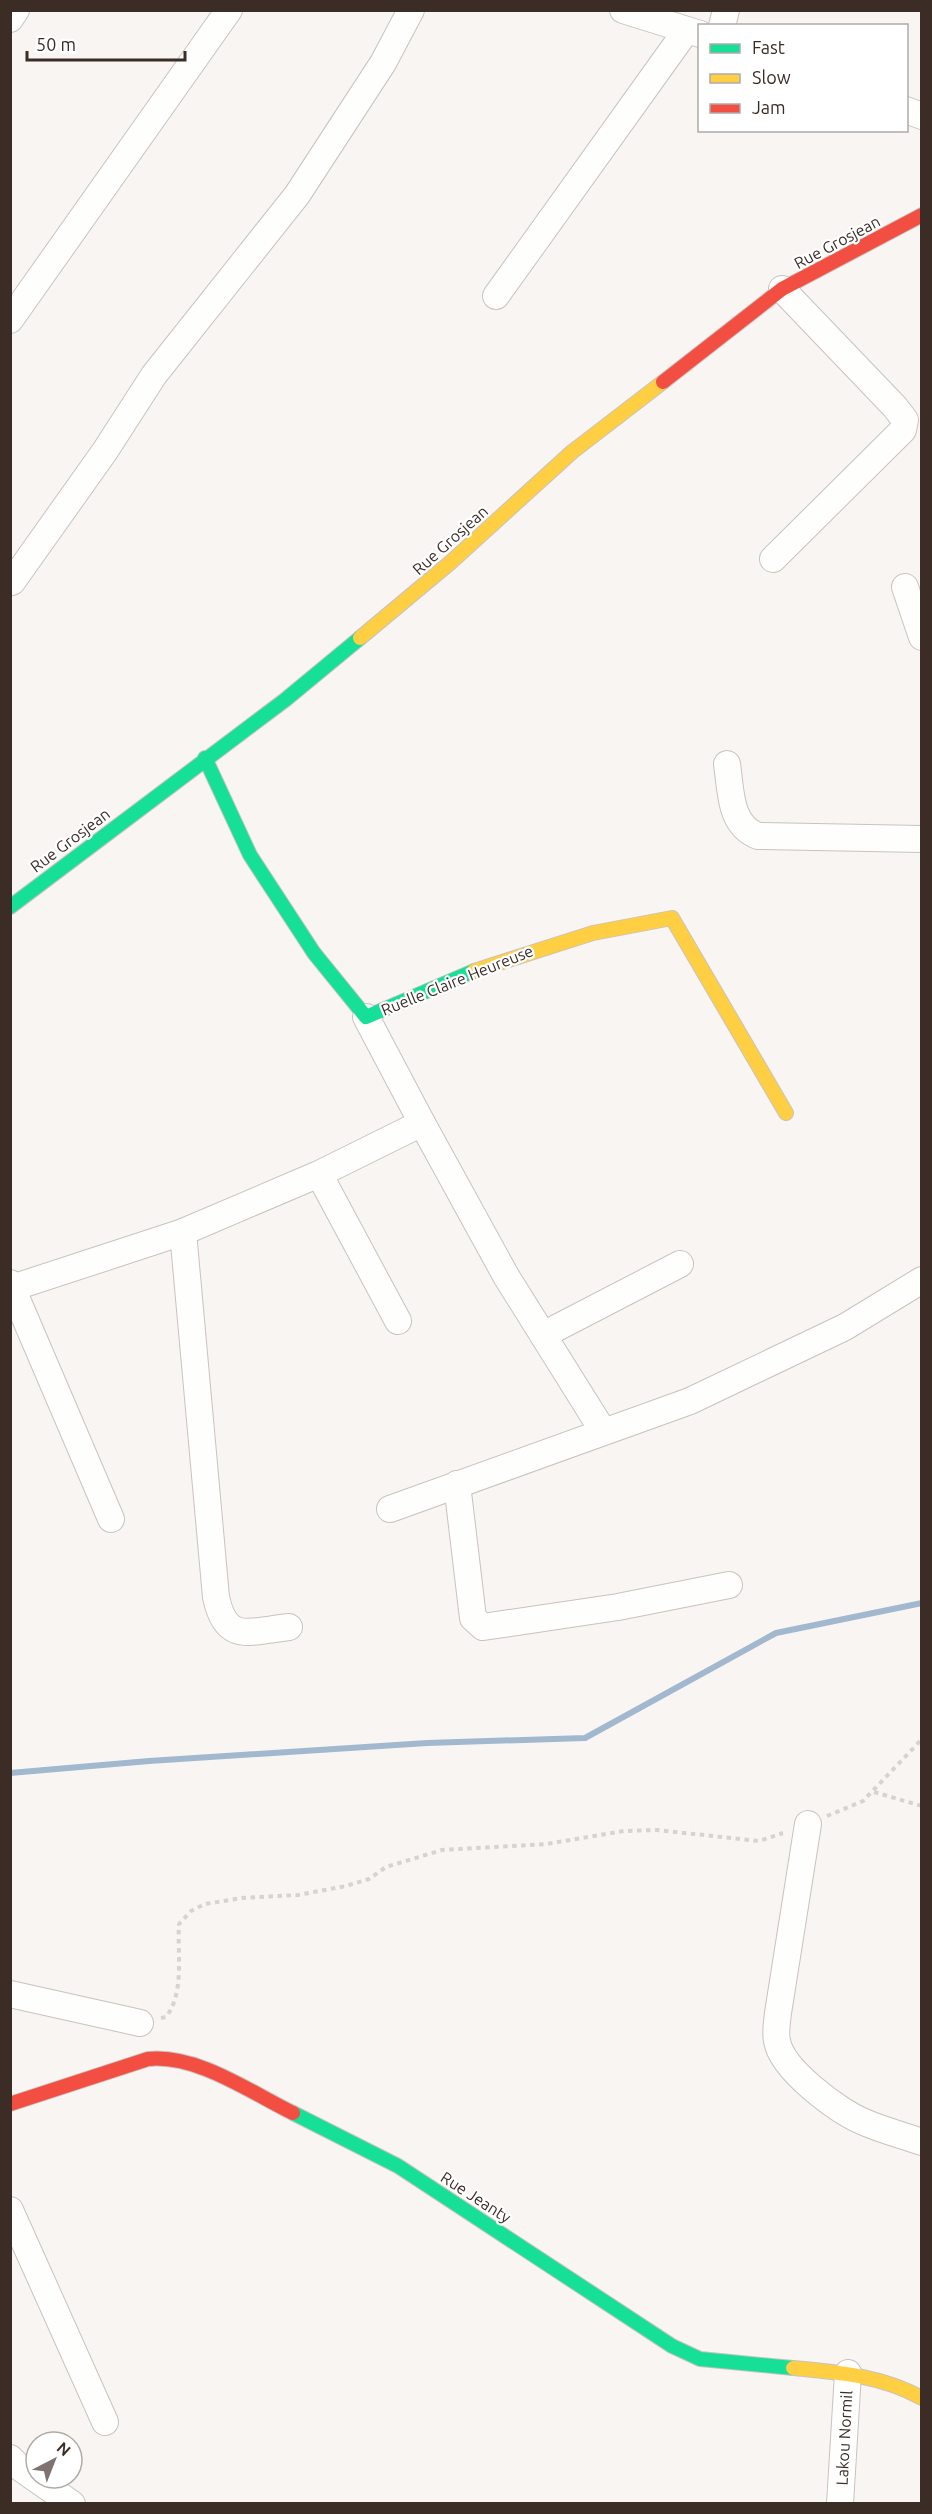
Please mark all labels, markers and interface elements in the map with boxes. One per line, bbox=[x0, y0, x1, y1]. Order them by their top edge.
scale bar bbox=[27, 24, 184, 62]
legend bbox=[698, 24, 908, 132]
text: 50 m bbox=[36, 34, 76, 54]
text: Fast bbox=[752, 37, 785, 57]
text: Slow bbox=[752, 67, 791, 87]
text: Jam bbox=[752, 97, 786, 117]
street label: Rue Grosjean bbox=[791, 212, 883, 272]
street label: Rue Grosjean bbox=[409, 502, 491, 578]
street label: Rue Grosjean bbox=[27, 804, 113, 876]
street label: Ruelle Claire Heureuse bbox=[378, 941, 536, 1019]
street label: Rue Jeanty bbox=[438, 2168, 515, 2226]
street label: Lakou Normil bbox=[833, 2390, 855, 2486]
north arrow bbox=[24, 2430, 84, 2490]
text: N bbox=[54, 2438, 74, 2460]

